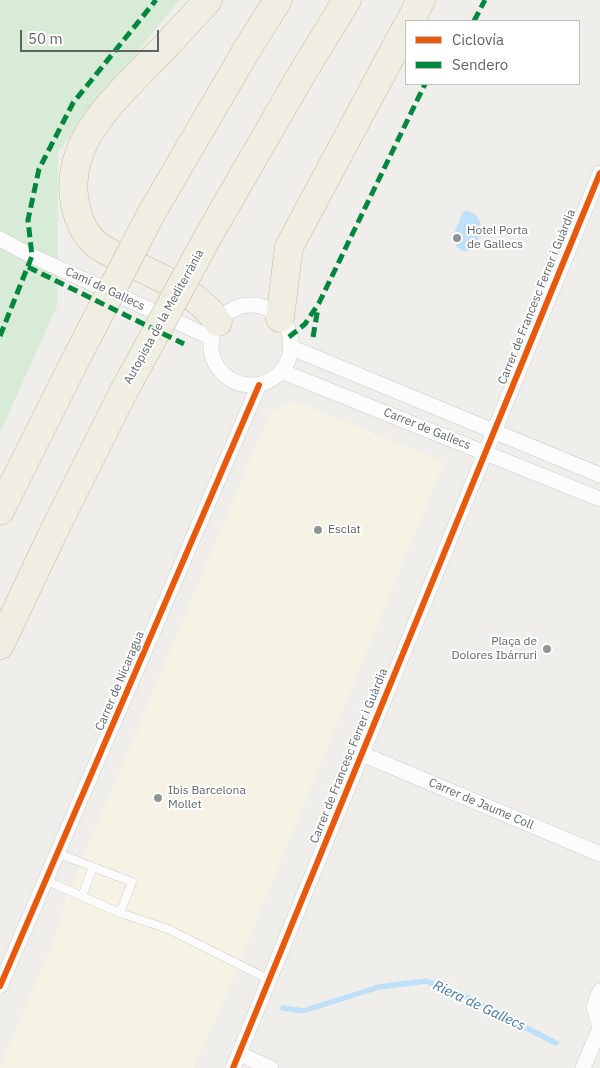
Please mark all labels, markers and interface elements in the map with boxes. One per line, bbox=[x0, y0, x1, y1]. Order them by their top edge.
scale bar bbox=[22, 20, 161, 52]
legend bbox=[405, 20, 580, 85]
text: 50 m bbox=[28, 29, 63, 48]
text: Ciclovía bbox=[452, 30, 504, 49]
text: Sendero bbox=[452, 55, 508, 74]
street label: Carrer de Francesc Ferrer i Guàrdia bbox=[495, 207, 579, 387]
place label: Hotel Porta de Gallecs bbox=[467, 224, 528, 252]
marker: Hotel Porta de Gallecs bbox=[451, 232, 463, 244]
street label: Autopista de la Mediterrània bbox=[121, 247, 207, 387]
street label: Camí de Gallecs bbox=[63, 264, 147, 314]
street label: Carrer de Gallecs bbox=[381, 405, 473, 453]
place label: Esclat bbox=[328, 523, 361, 537]
marker: Esclat bbox=[312, 524, 324, 536]
street label: Carrer de Nicaragua bbox=[92, 629, 148, 733]
place label: Plaça de Dolores Ibárruri bbox=[451, 635, 537, 663]
marker: Plaça de Dolores Ibárruri bbox=[541, 643, 553, 655]
street label: Carrer de Francesc Ferrer i Guàrdia bbox=[307, 666, 391, 846]
street label: Carrer de Jaume Coll bbox=[426, 775, 536, 833]
place label: Ibis Barcelona Mollet bbox=[168, 784, 246, 812]
marker: Ibis Barcelona Mollet bbox=[152, 792, 164, 804]
water label: Riera de Gallecs bbox=[430, 977, 528, 1035]

